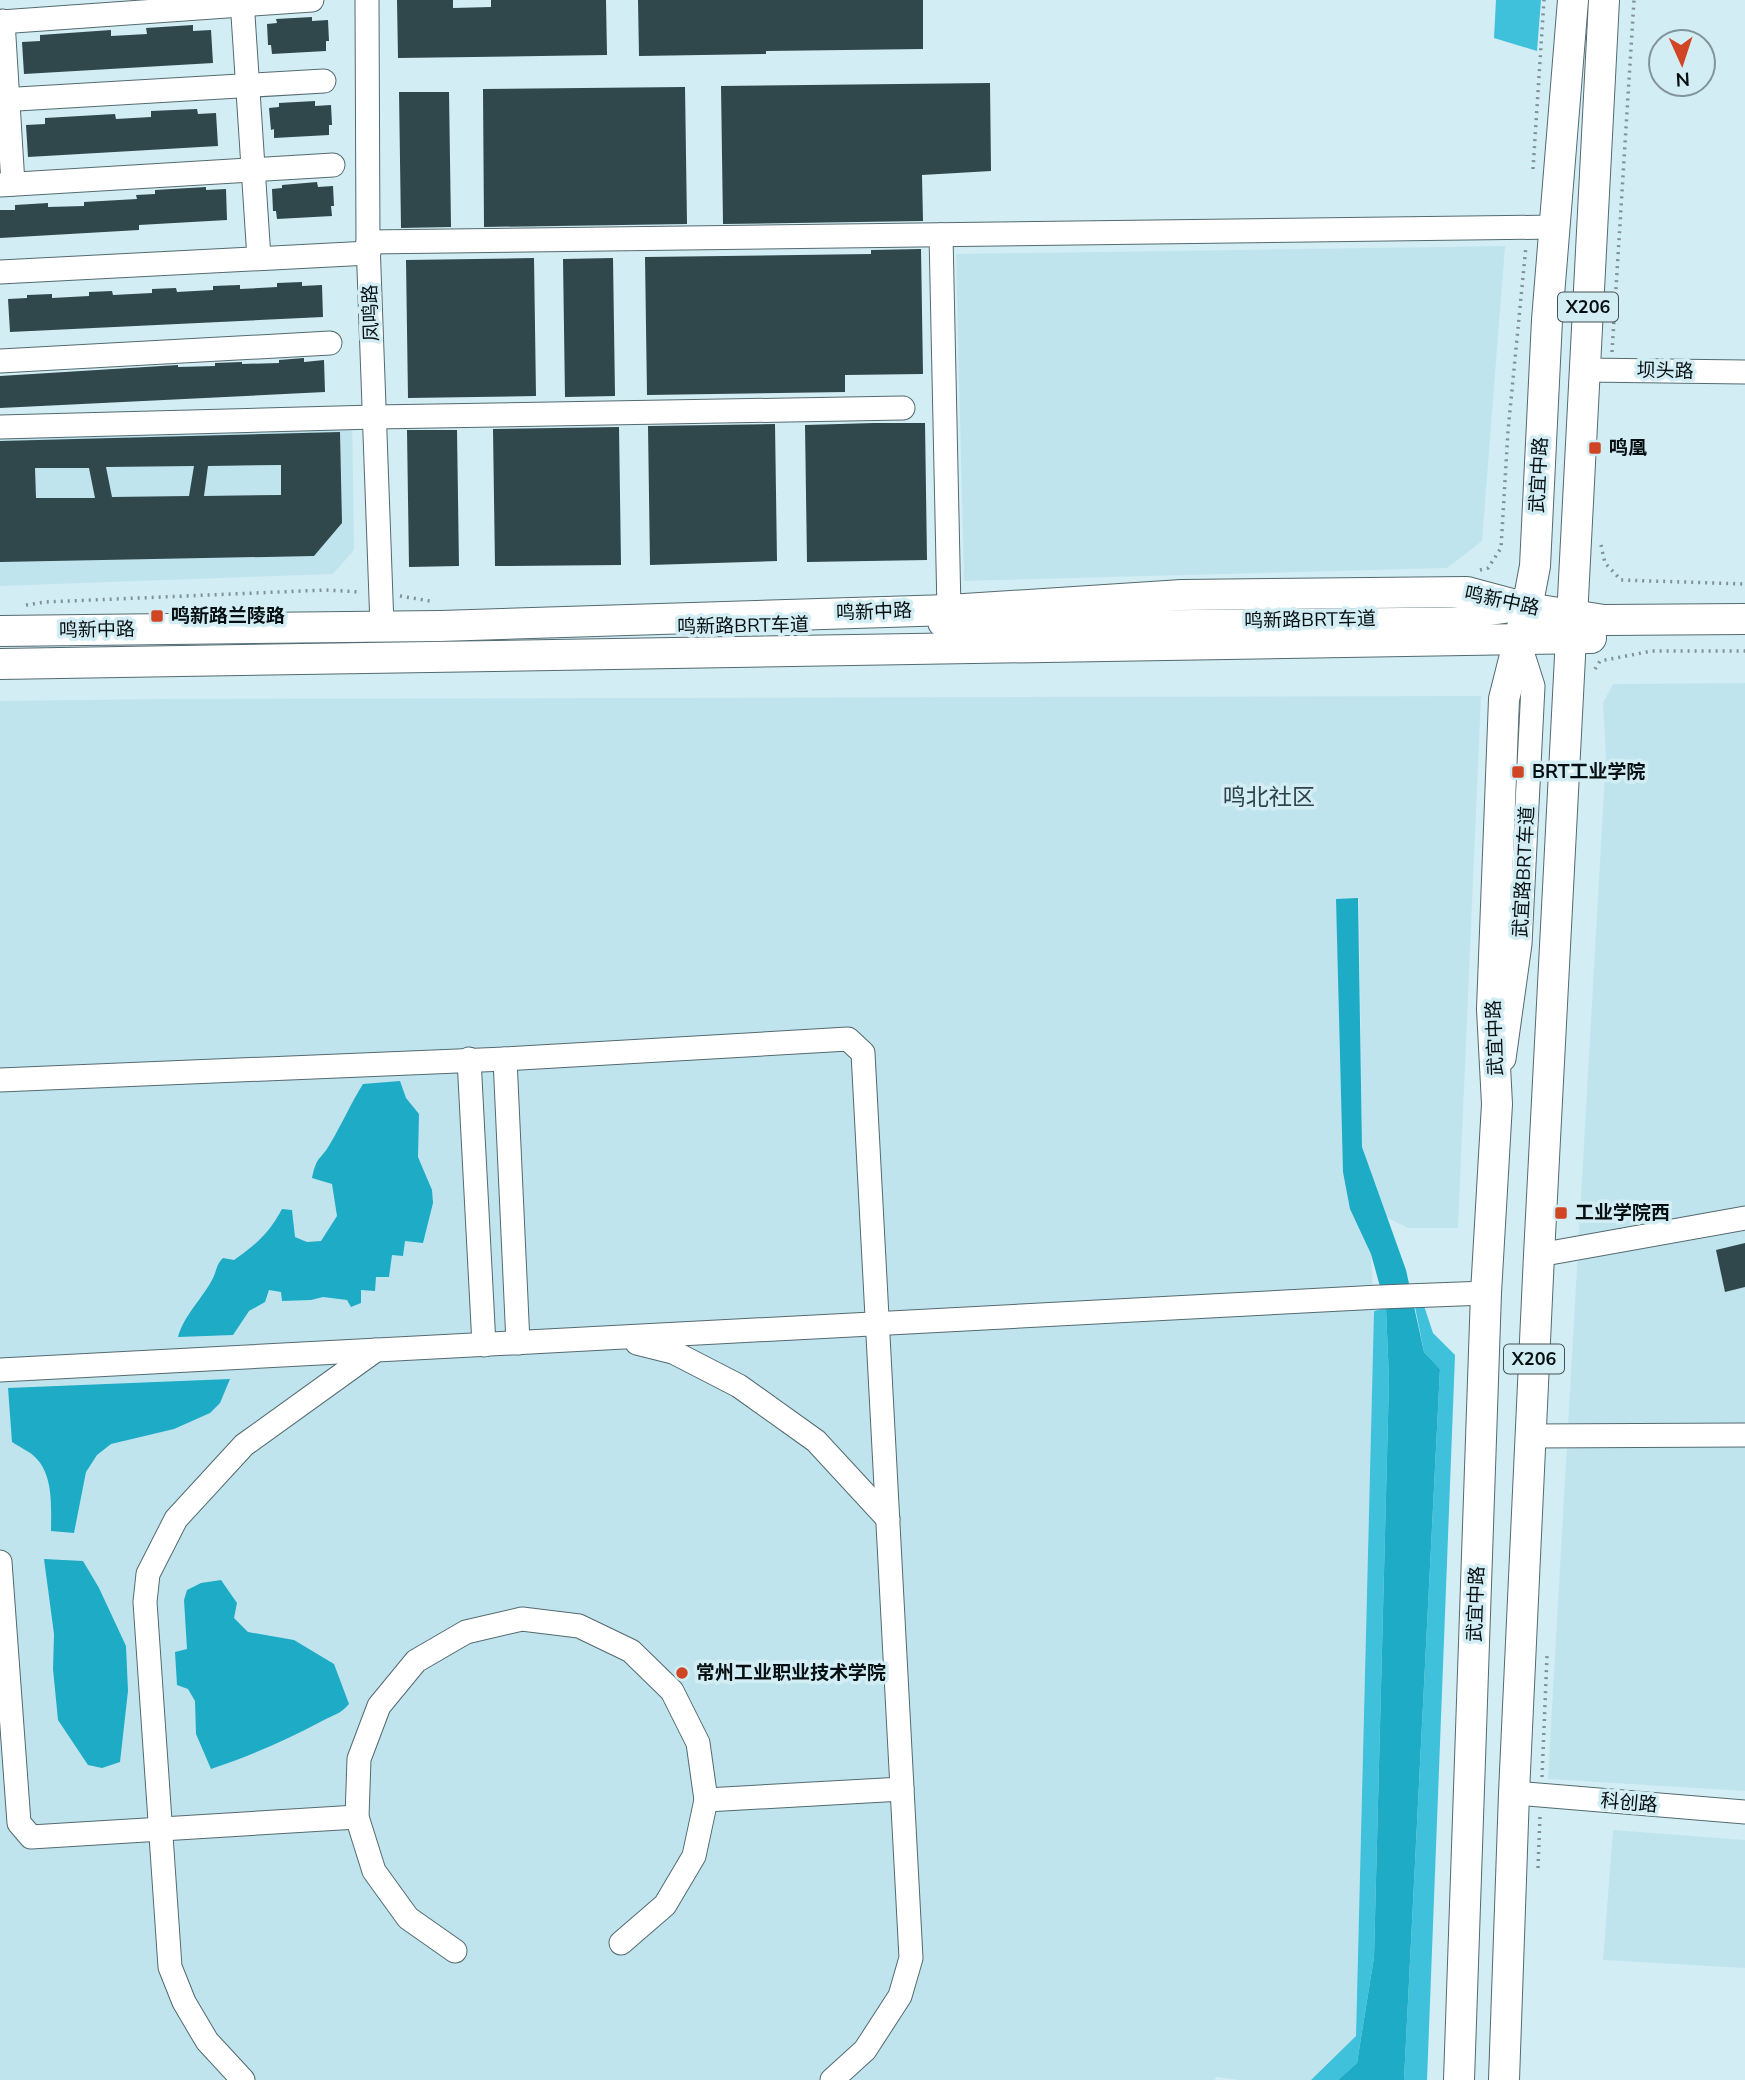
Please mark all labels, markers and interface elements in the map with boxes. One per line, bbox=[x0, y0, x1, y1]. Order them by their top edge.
north arrow bbox=[1647, 28, 1717, 98]
text: N bbox=[1675, 66, 1691, 92]
street label: 凤鸣路 bbox=[357, 284, 385, 342]
road number: X206 bbox=[1558, 292, 1618, 321]
street label: 坝头路 bbox=[1636, 358, 1694, 384]
place label: 鸣凰 bbox=[1609, 435, 1647, 461]
street label: 武宜中路 bbox=[1524, 436, 1554, 514]
marker: 鸣凰 bbox=[1587, 440, 1603, 456]
street label: 鸣新中路 bbox=[1462, 580, 1542, 622]
street label: 鸣新中路 bbox=[836, 598, 912, 626]
place label: 鸣新路兰陵路 bbox=[171, 603, 285, 629]
street label: 鸣新路BRT车道 bbox=[1244, 606, 1376, 634]
marker: 鸣新路兰陵路 bbox=[149, 608, 165, 624]
street label: 鸣新路BRT车道 bbox=[677, 612, 809, 640]
street label: 鸣新中路 bbox=[59, 616, 135, 644]
place label: BRT工业学院 bbox=[1532, 759, 1646, 785]
marker: BRT工业学院 bbox=[1510, 764, 1526, 780]
district label: 鸣北社区 bbox=[1223, 782, 1315, 813]
street label: 武宜路BRT车道 bbox=[1508, 806, 1540, 938]
street label: 武宜中路 bbox=[1481, 1000, 1509, 1076]
place label: 工业学院西 bbox=[1575, 1200, 1670, 1226]
marker: 工业学院西 bbox=[1553, 1205, 1569, 1221]
road number: X206 bbox=[1504, 1344, 1564, 1374]
street label: 武宜中路 bbox=[1462, 1566, 1490, 1642]
place label: 常州工业职业技术学院 bbox=[696, 1660, 886, 1686]
marker: 常州工业职业技术学院 bbox=[674, 1665, 690, 1681]
street label: 科创路 bbox=[1599, 1788, 1659, 1818]

